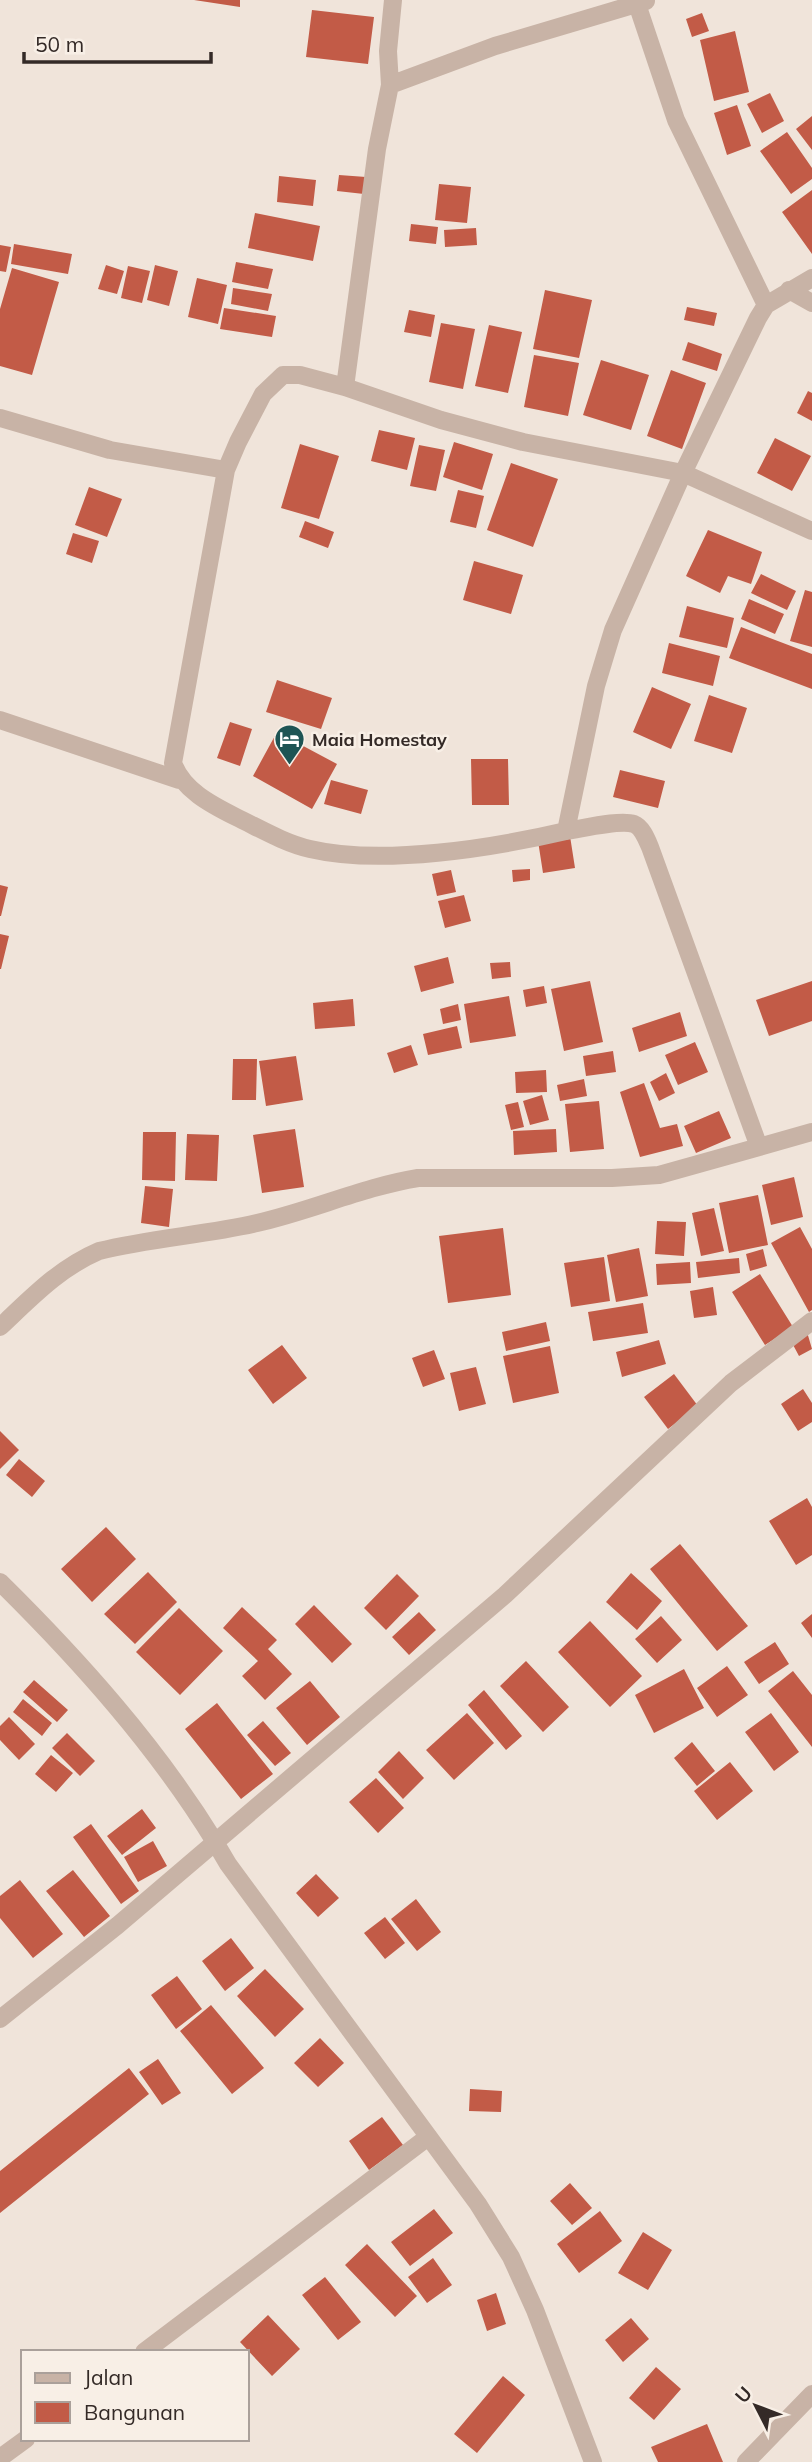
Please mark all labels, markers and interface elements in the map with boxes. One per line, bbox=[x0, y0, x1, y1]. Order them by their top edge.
scale bar bbox=[24, 21, 212, 65]
text: 50 m bbox=[35, 31, 84, 57]
hotel icon: Maia Homestay bbox=[272, 723, 306, 767]
place label: Maia Homestay bbox=[312, 728, 447, 751]
legend bbox=[21, 2350, 248, 2441]
text: Jalan bbox=[84, 2364, 133, 2390]
north arrow bbox=[721, 2371, 791, 2441]
text: U bbox=[730, 2381, 757, 2408]
text: Bangunan bbox=[84, 2399, 185, 2425]

